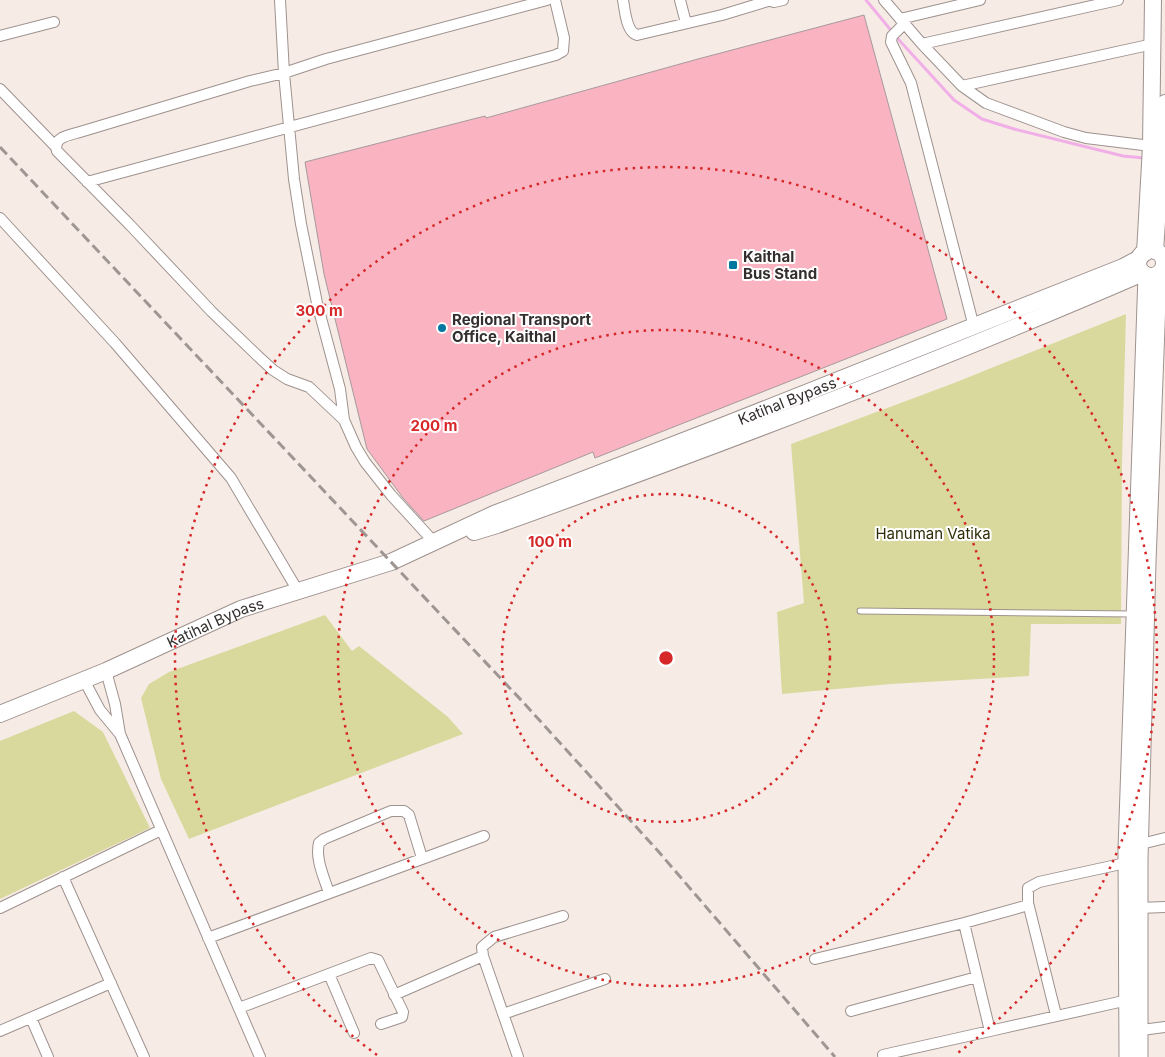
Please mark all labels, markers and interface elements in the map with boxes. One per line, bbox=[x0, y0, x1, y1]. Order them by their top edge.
place label: Kaithal Bus Stand bbox=[743, 247, 817, 283]
marker: Kaithal Bus Stand bbox=[727, 259, 739, 271]
text: 300 m bbox=[295, 301, 343, 320]
place label: Regional Transport Office, Kaithal bbox=[452, 310, 592, 346]
marker: Regional Transport Office, Kaithal bbox=[436, 322, 448, 334]
street label: Katihal Bypass bbox=[735, 372, 839, 428]
text: 200 m bbox=[411, 416, 457, 435]
park label: Hanuman Vatika bbox=[875, 524, 991, 543]
text: 100 m bbox=[528, 532, 572, 551]
street label: Katihal Bypass bbox=[163, 593, 266, 651]
centre of rings bbox=[657, 649, 675, 667]

